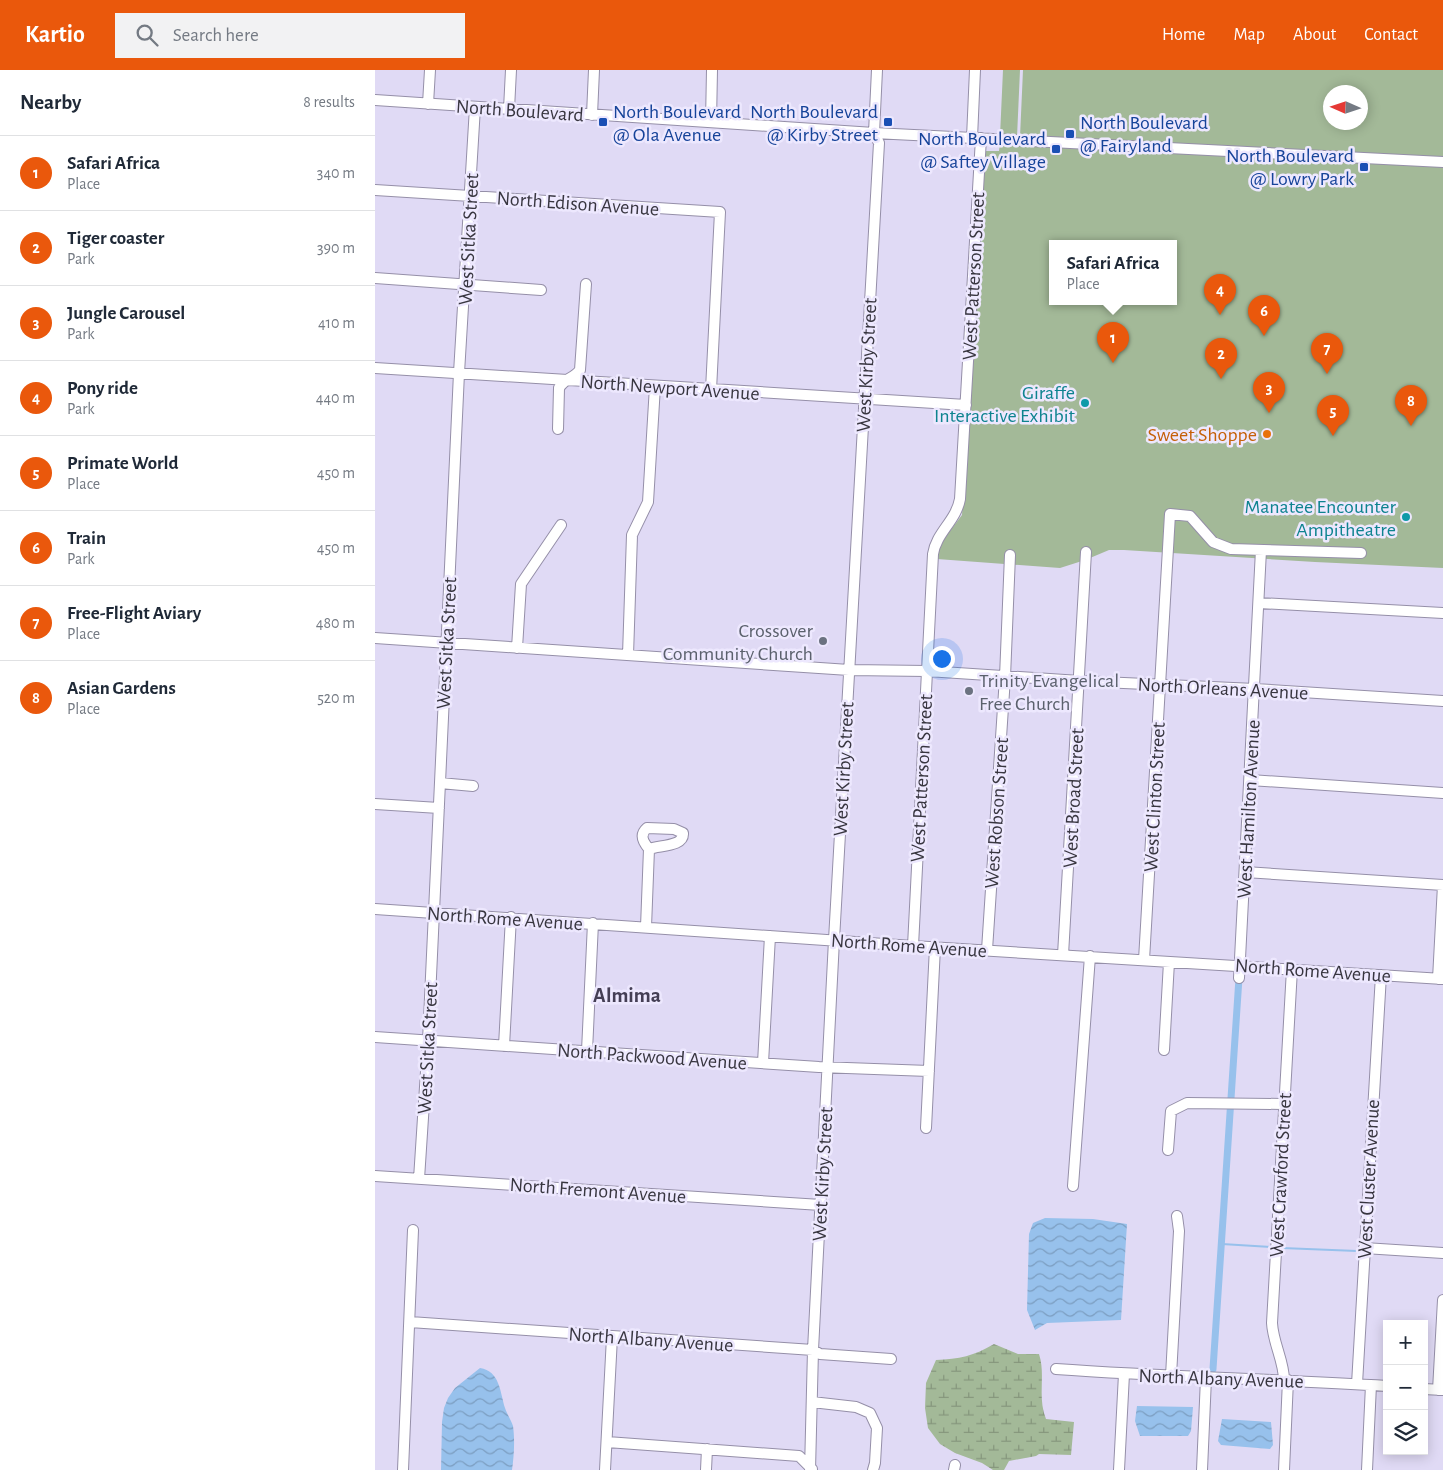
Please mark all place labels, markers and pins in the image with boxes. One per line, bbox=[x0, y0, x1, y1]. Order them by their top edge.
place label: North Boulevard @ Ola Avenue bbox=[613, 102, 741, 145]
place label: North Boulevard @ Kirby Street bbox=[750, 102, 879, 145]
place label: North Boulevard @ Fairyland bbox=[1080, 113, 1208, 156]
marker: North Boulevard @ Ola Avenue bbox=[597, 116, 609, 128]
marker: North Boulevard @ Kirby Street bbox=[882, 116, 894, 128]
marker: North Boulevard @ Fairyland bbox=[1064, 128, 1076, 140]
place label: North Boulevard @ Saftey Village bbox=[918, 129, 1046, 172]
marker: North Boulevard @ Saftey Village bbox=[1050, 143, 1062, 155]
place label: North Boulevard @ Lowry Park bbox=[1226, 146, 1354, 189]
marker: North Boulevard @ Lowry Park bbox=[1358, 161, 1370, 173]
pin: 4 bbox=[1204, 274, 1236, 315]
pin: 6 bbox=[1248, 295, 1280, 336]
pin: 1 bbox=[1097, 322, 1129, 363]
pin: 7 bbox=[1311, 333, 1343, 374]
pin: 2 bbox=[1205, 338, 1237, 379]
pin: 3 bbox=[1253, 372, 1285, 413]
place label: Giraffe Interactive Exhibit bbox=[934, 383, 1076, 426]
pin: 8 bbox=[1395, 385, 1427, 426]
pin: 5 bbox=[1317, 395, 1349, 436]
marker: Giraffe Interactive Exhibit bbox=[1079, 397, 1091, 409]
place label: Sweet Shoppe bbox=[1148, 425, 1257, 445]
marker: Sweet Shoppe bbox=[1261, 428, 1273, 440]
place label: Manatee Encounter Ampitheatre bbox=[1245, 497, 1397, 540]
marker: Manatee Encounter Ampitheatre bbox=[1400, 511, 1412, 523]
place label: Crossover Community Church bbox=[663, 621, 814, 664]
marker: Crossover Community Church bbox=[817, 635, 829, 647]
place label: Trinity Evangelical Free Church bbox=[979, 671, 1119, 714]
marker: Trinity Evangelical Free Church bbox=[963, 685, 975, 697]

